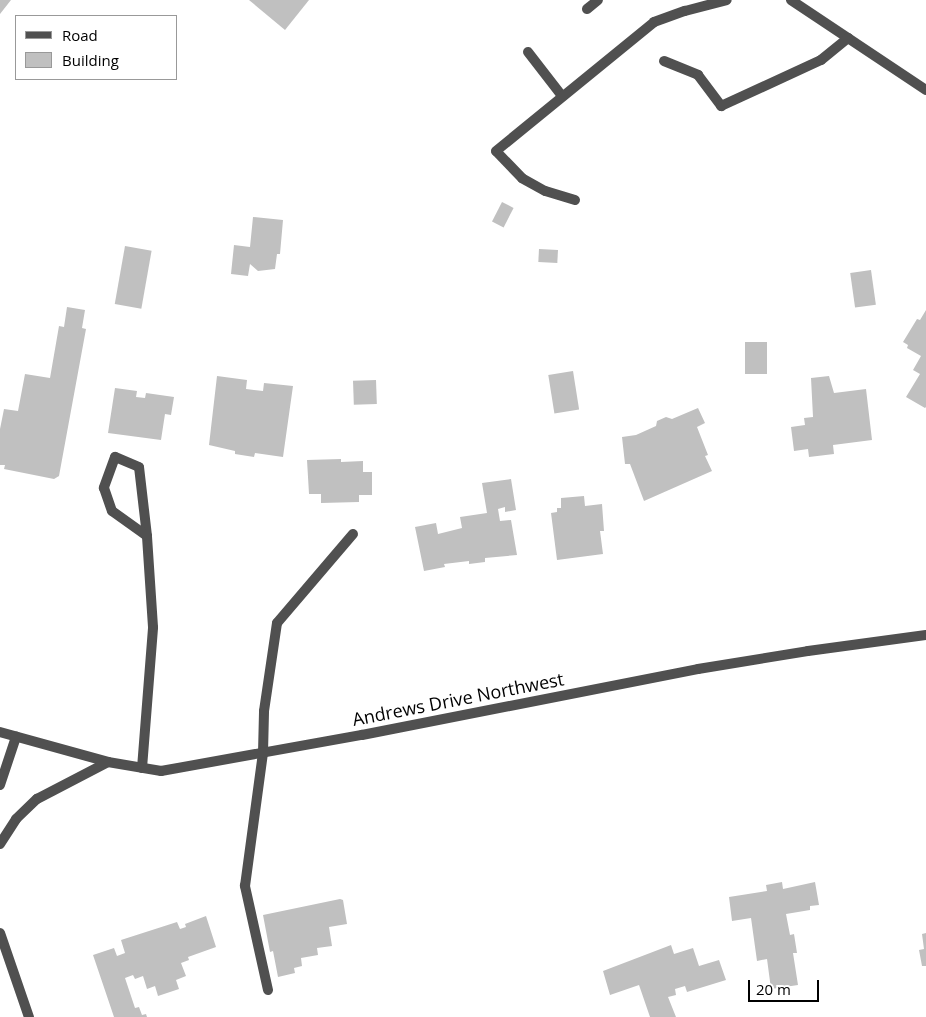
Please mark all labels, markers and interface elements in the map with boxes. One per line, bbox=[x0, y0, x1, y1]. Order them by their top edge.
legend bbox=[15, 15, 178, 80]
text: Road bbox=[62, 25, 98, 45]
text: Building bbox=[62, 50, 119, 70]
street label: Andrews Drive Northwest bbox=[350, 668, 566, 730]
scale bar bbox=[751, 970, 822, 1002]
text: 20 m bbox=[756, 979, 791, 999]

